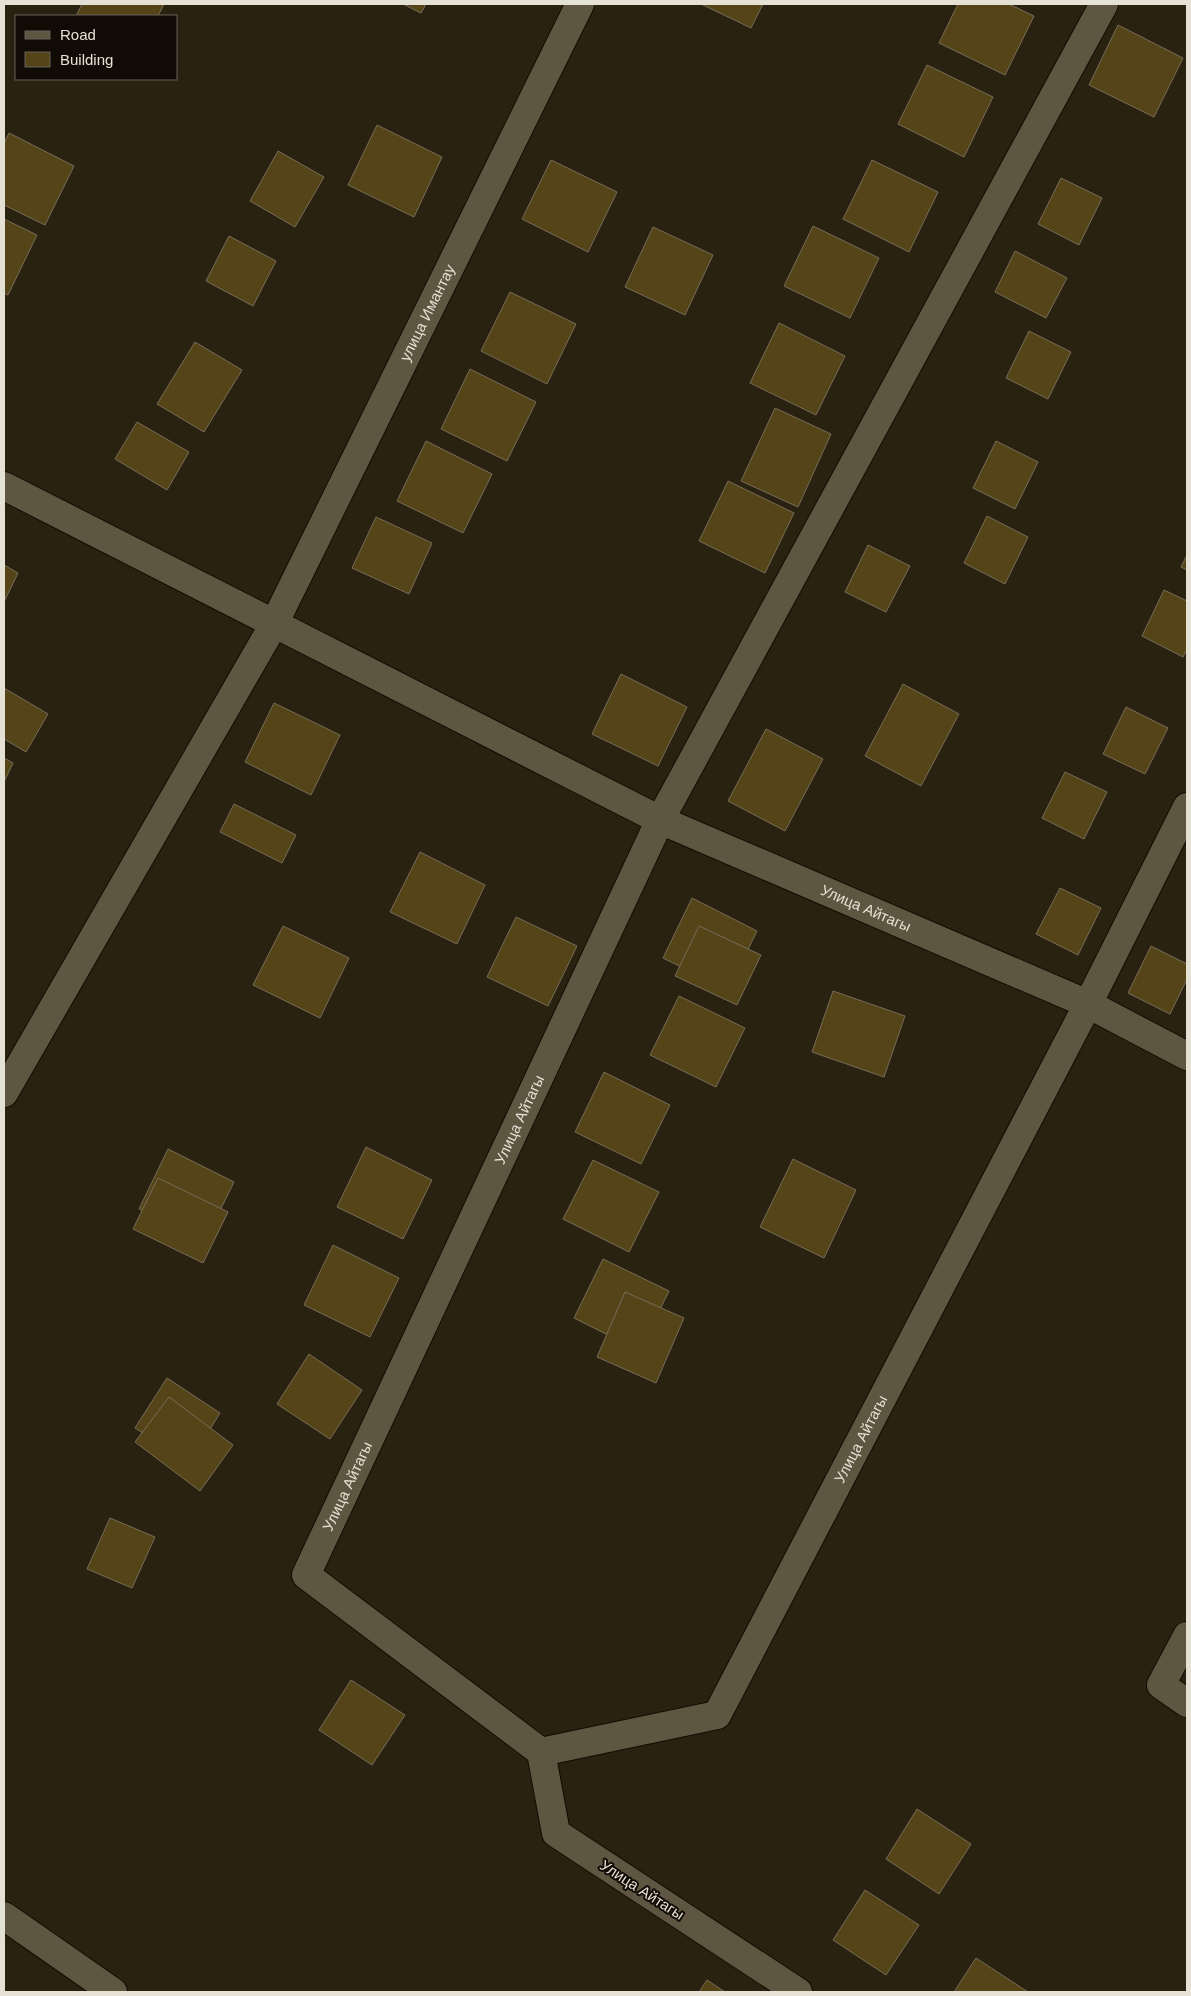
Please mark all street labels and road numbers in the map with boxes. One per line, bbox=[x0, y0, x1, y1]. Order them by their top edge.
street label: улица Имантау bbox=[396, 261, 458, 364]
street label: Улица Айтагы bbox=[818, 881, 914, 935]
street label: Улица Айтагы bbox=[491, 1072, 547, 1167]
street label: Улица Айтагы bbox=[831, 1392, 890, 1486]
street label: Улица Айтагы bbox=[319, 1439, 375, 1533]
street label: Улица Айтагы bbox=[597, 1856, 687, 1923]

